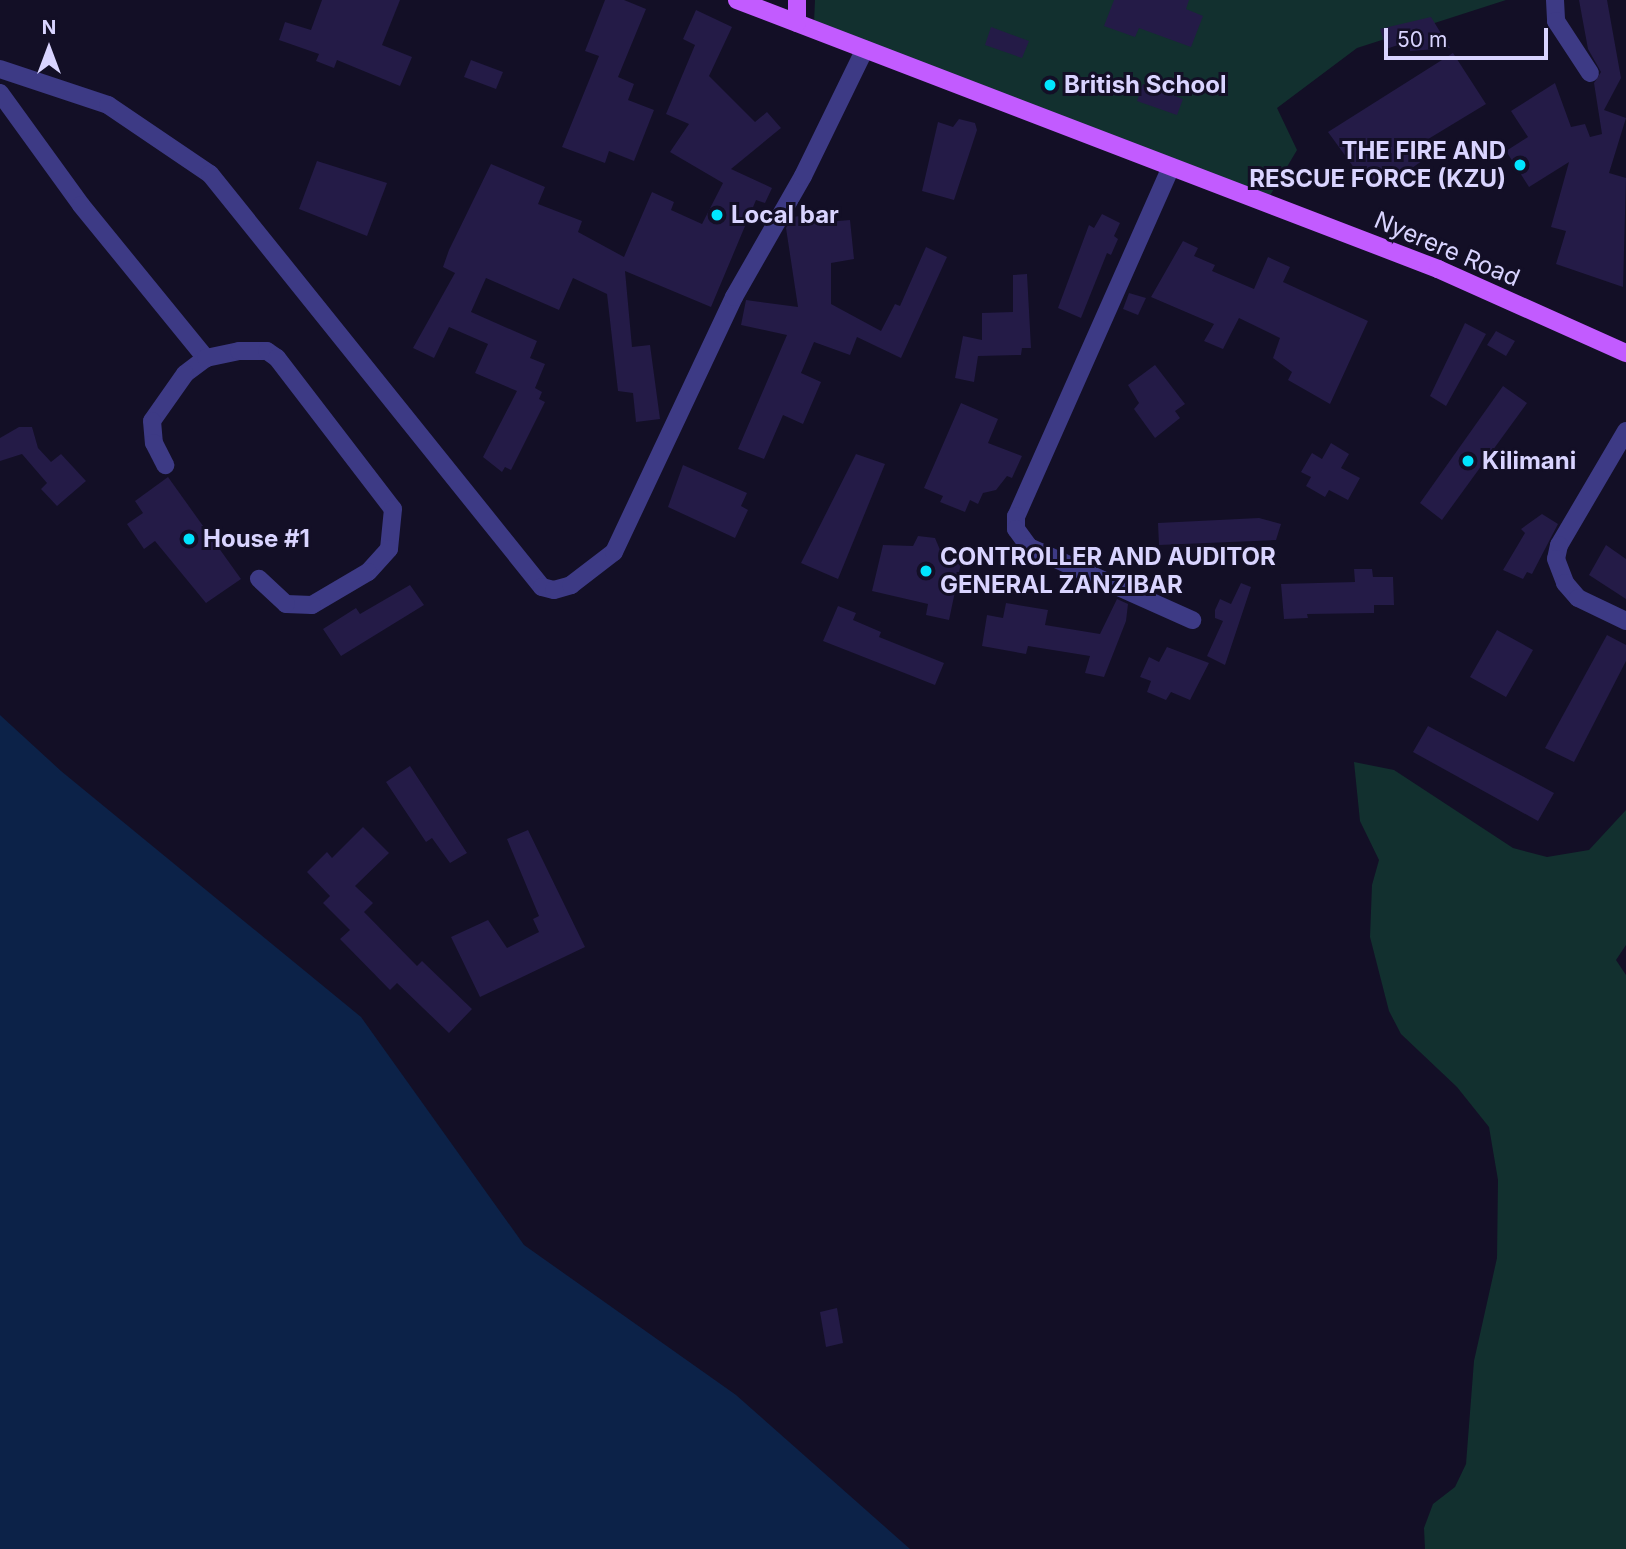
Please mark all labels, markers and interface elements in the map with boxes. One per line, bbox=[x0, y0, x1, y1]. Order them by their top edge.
north arrow bbox=[14, 14, 84, 84]
scale bar bbox=[1388, 14, 1552, 58]
text: N bbox=[42, 16, 56, 39]
text: 50 m bbox=[1397, 27, 1447, 52]
place label: British School bbox=[1064, 71, 1226, 99]
marker: British School bbox=[1042, 77, 1058, 93]
place label: THE FIRE AND RESCUE FORCE (KZU) bbox=[1249, 137, 1506, 193]
marker: THE FIRE AND RESCUE FORCE (KZU) bbox=[1512, 157, 1528, 173]
place label: Local bar bbox=[731, 201, 839, 229]
street label: Nyerere Road bbox=[1370, 205, 1524, 293]
marker: Local bar bbox=[709, 207, 725, 223]
place label: Kilimani bbox=[1482, 447, 1576, 475]
marker: Kilimani bbox=[1460, 453, 1476, 469]
place label: House #1 bbox=[203, 525, 310, 553]
marker: House #1 bbox=[181, 531, 197, 547]
place label: CONTROLLER AND AUDITOR GENERAL ZANZIBAR bbox=[940, 543, 1276, 599]
marker: CONTROLLER AND AUDITOR GENERAL ZANZIBAR bbox=[918, 563, 934, 579]

